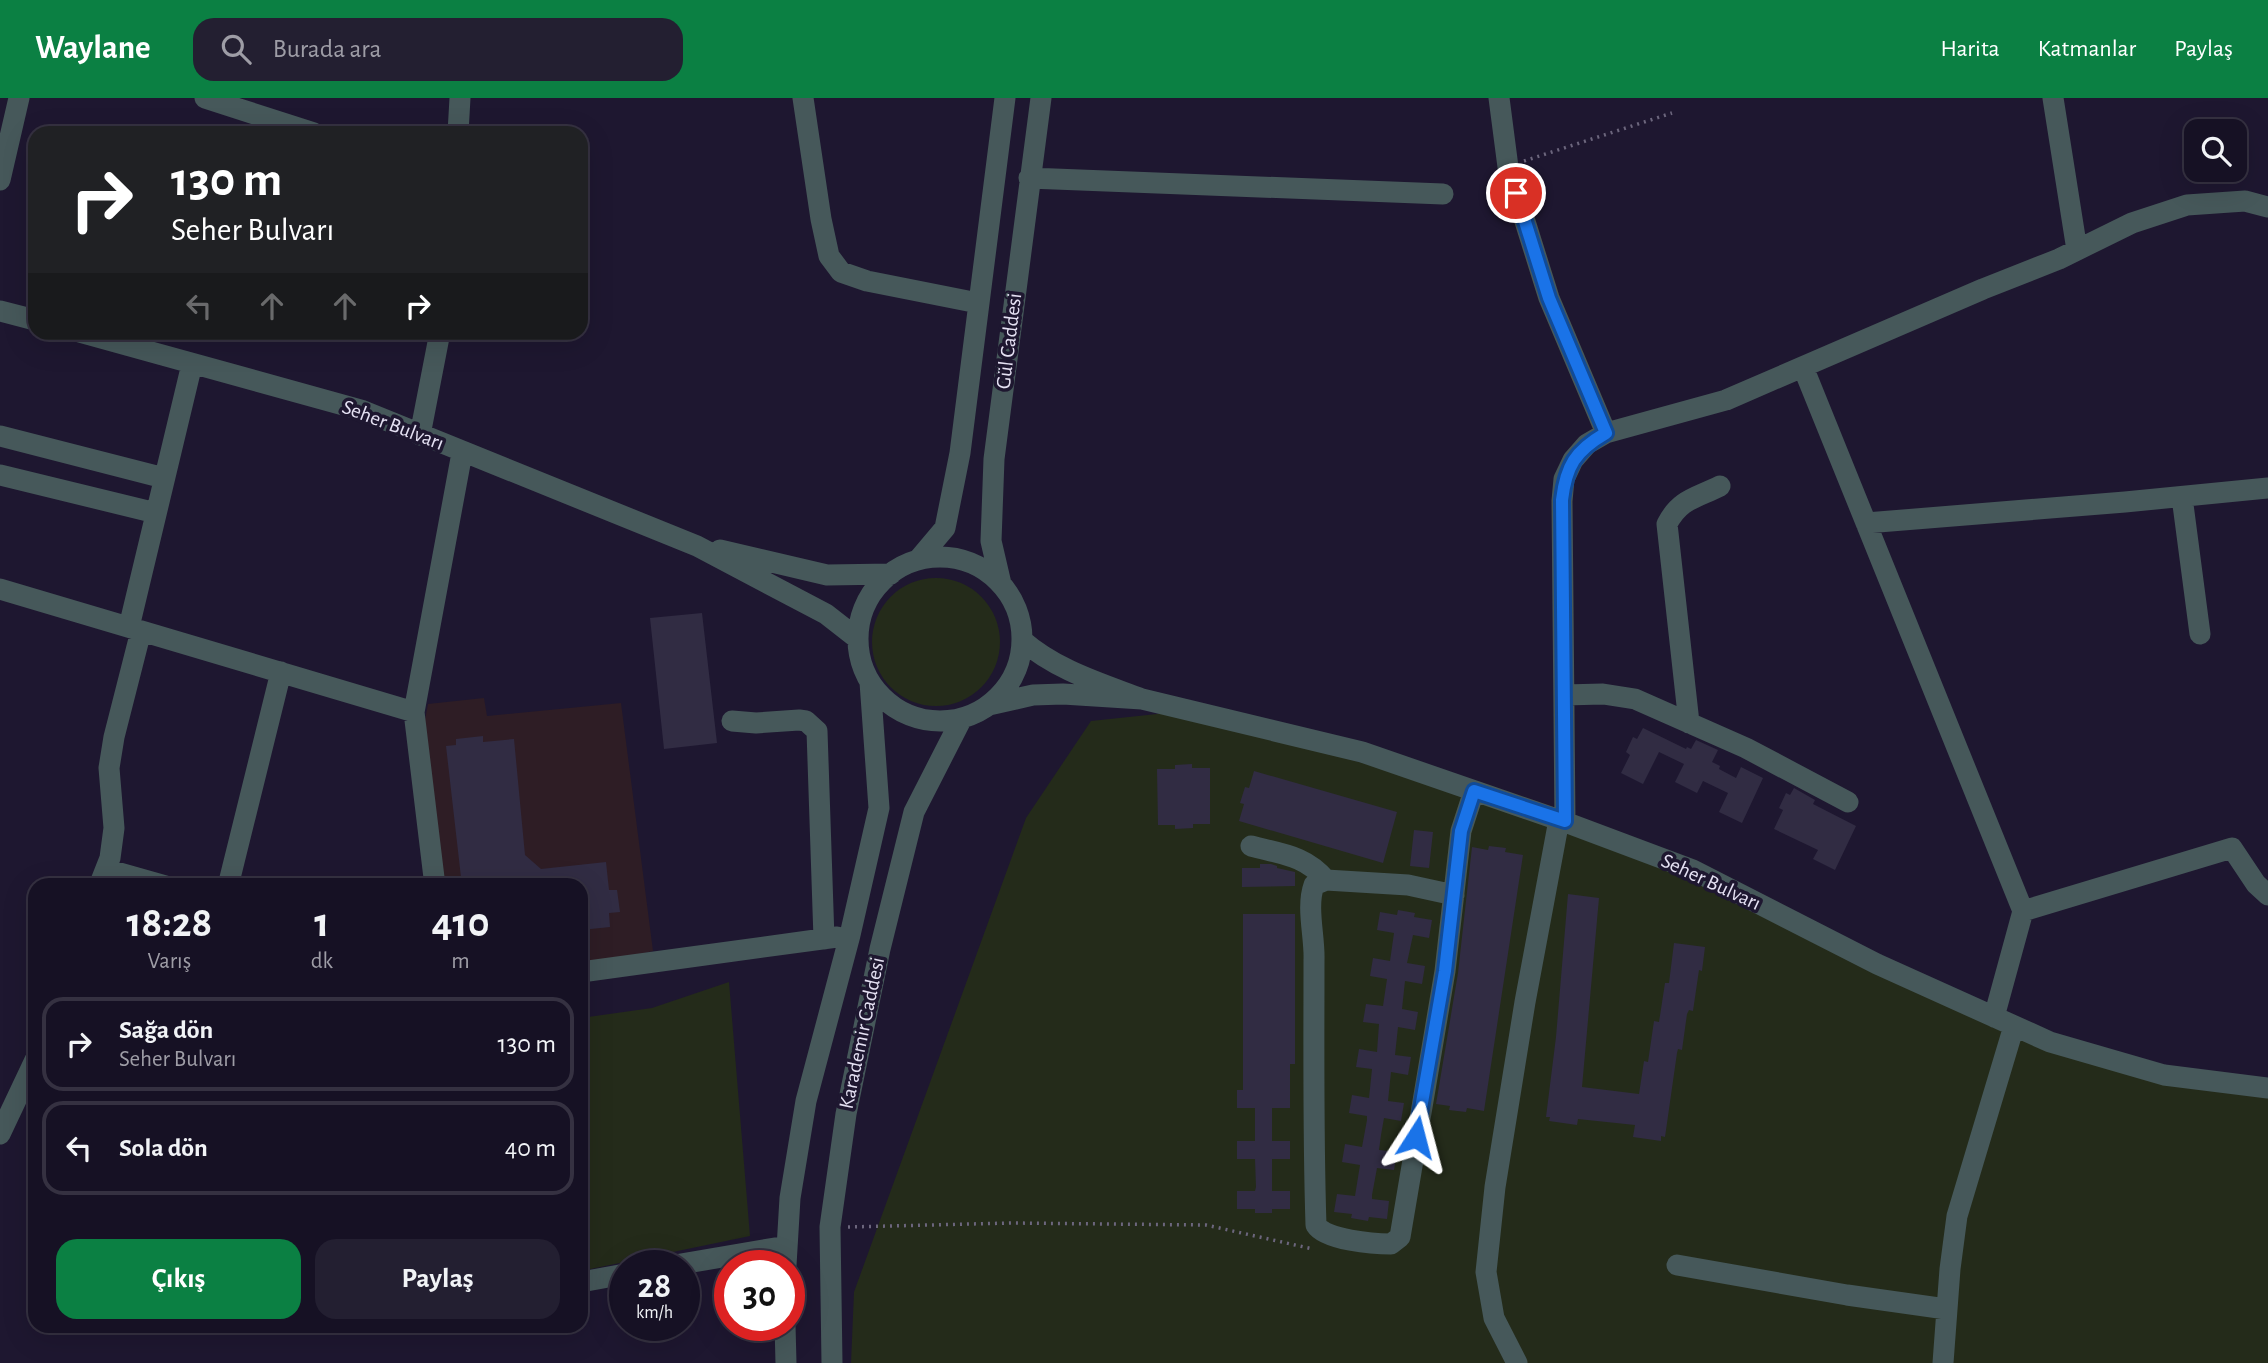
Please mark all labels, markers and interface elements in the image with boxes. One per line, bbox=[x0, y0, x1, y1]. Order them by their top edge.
search box bbox=[193, 18, 683, 81]
icon: search bbox=[217, 30, 255, 68]
text: Waylane bbox=[35, 32, 151, 65]
text: Burada ara bbox=[273, 36, 381, 62]
text: Harita bbox=[1941, 37, 2000, 61]
text: Katmanlar bbox=[2038, 37, 2136, 61]
text: Paylaş bbox=[2174, 37, 2233, 61]
map controls bbox=[2184, 119, 2247, 182]
button: search bbox=[2184, 119, 2247, 182]
icon: right bbox=[56, 154, 147, 245]
text: 130 m bbox=[171, 156, 282, 205]
pin bbox=[1486, 163, 1546, 223]
icon: arrive bbox=[1497, 174, 1535, 212]
text: Seher Bulvarı bbox=[171, 214, 334, 246]
icon: left bbox=[180, 287, 218, 325]
icon: ahead bbox=[253, 287, 291, 325]
icon: ahead bbox=[326, 287, 364, 325]
icon: right bbox=[399, 287, 437, 325]
street label: Gül Caddesi bbox=[993, 292, 1025, 390]
street label: Seher Bulvarı bbox=[339, 396, 447, 454]
street label: Seher Bulvarı bbox=[1658, 850, 1764, 914]
text: 18:28 bbox=[126, 902, 212, 944]
text: 1 bbox=[314, 902, 329, 944]
text: 410 bbox=[431, 902, 490, 944]
text: Varış bbox=[148, 950, 191, 973]
text: dk bbox=[311, 950, 333, 973]
text: m bbox=[451, 950, 470, 973]
street label: Karademir Caddesi bbox=[836, 955, 888, 1111]
text: Sağa dön bbox=[119, 1017, 213, 1043]
icon: right bbox=[60, 1025, 98, 1063]
text: 130 m bbox=[498, 1031, 556, 1057]
text: Seher Bulvarı bbox=[119, 1048, 236, 1071]
position arrow bbox=[1379, 1100, 1453, 1174]
icon: left bbox=[60, 1129, 98, 1167]
text: Sola dön bbox=[119, 1135, 208, 1161]
text: 40 m bbox=[505, 1135, 556, 1161]
button: Çıkış bbox=[56, 1239, 301, 1319]
button: Paylaş bbox=[315, 1239, 560, 1319]
speed limit sign: 30 bbox=[714, 1250, 805, 1341]
text: 28 bbox=[638, 1269, 671, 1304]
text: km/h bbox=[636, 1304, 673, 1322]

